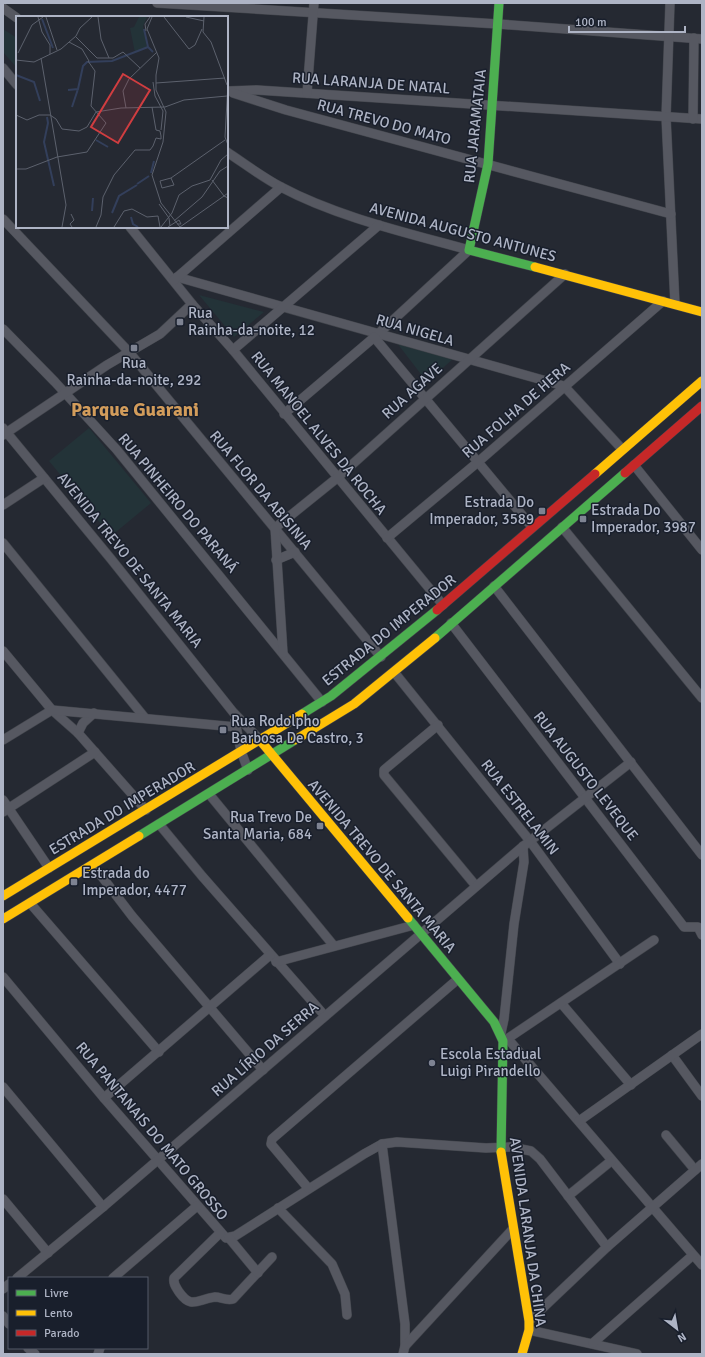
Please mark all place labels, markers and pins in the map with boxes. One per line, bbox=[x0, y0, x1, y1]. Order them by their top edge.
place label: Rua Rainha-da-noite, 12 bbox=[188, 304, 315, 339]
marker: Rua Rainha-da-noite, 12 bbox=[175, 317, 185, 327]
marker: Rua Rainha-da-noite, 292 bbox=[129, 343, 139, 353]
place label: Rua Rainha-da-noite, 292 bbox=[67, 354, 201, 389]
place label: Estrada Do Imperador, 3589 bbox=[429, 493, 534, 528]
place label: Estrada Do Imperador, 3987 bbox=[591, 501, 696, 536]
marker: Estrada Do Imperador, 3589 bbox=[537, 506, 547, 516]
marker: Estrada Do Imperador, 3987 bbox=[578, 514, 588, 524]
place label: Rua Rodolpho Barbosa De Castro, 3 bbox=[231, 712, 364, 747]
marker: Rua Rodolpho Barbosa De Castro, 3 bbox=[218, 725, 228, 735]
place label: Rua Trevo De Santa Maria, 684 bbox=[203, 808, 312, 843]
marker: Rua Trevo De Santa Maria, 684 bbox=[315, 821, 325, 831]
place label: Estrada do Imperador, 4477 bbox=[82, 864, 187, 899]
marker: Estrada do Imperador, 4477 bbox=[69, 877, 79, 887]
place label: Escola Estadual Luigi Pirandello bbox=[440, 1045, 541, 1080]
marker: Escola Estadual Luigi Pirandello bbox=[427, 1058, 437, 1068]

